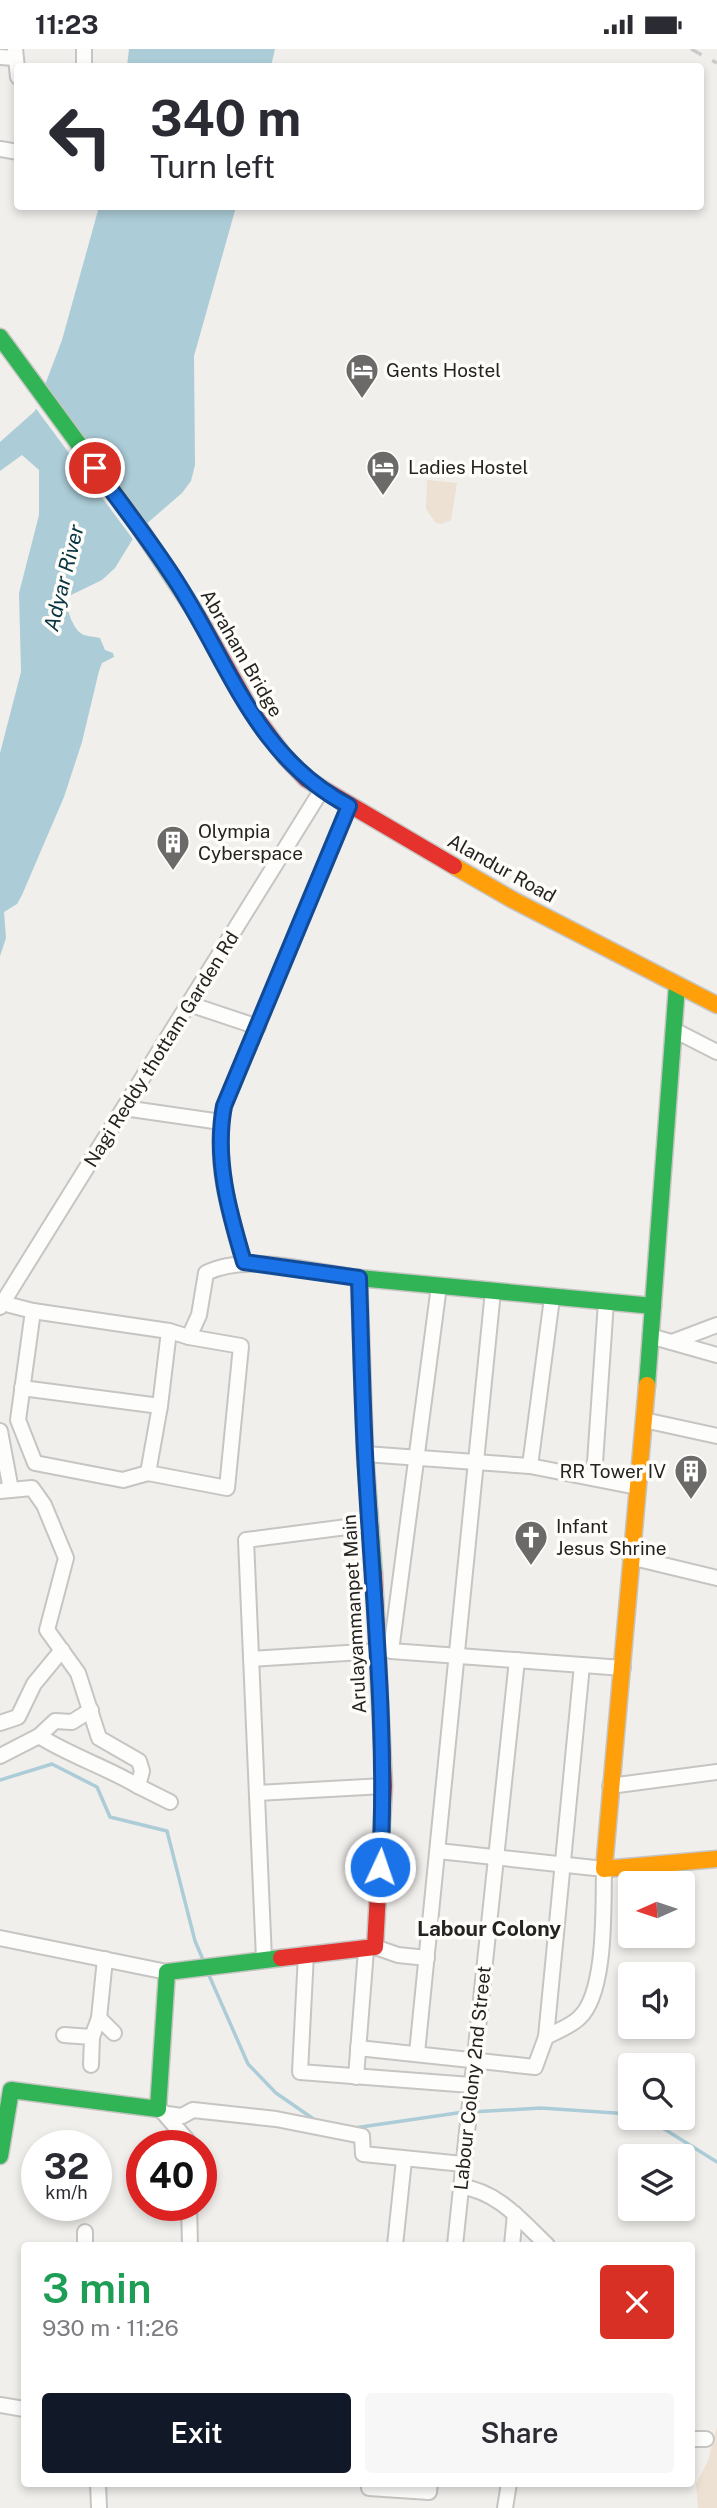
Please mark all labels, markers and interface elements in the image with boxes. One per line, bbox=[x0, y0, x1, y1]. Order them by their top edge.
text: 11:23 bbox=[35, 9, 99, 40]
text: 340 m bbox=[150, 89, 301, 147]
icon: left bbox=[35, 91, 126, 182]
text: Turn left bbox=[150, 148, 275, 185]
hotel icon: Gents Hostel bbox=[343, 351, 381, 400]
place label: Gents Hostel bbox=[386, 359, 501, 381]
pin bbox=[65, 438, 125, 498]
hotel icon: Ladies Hostel bbox=[364, 448, 402, 497]
icon: arrive bbox=[76, 449, 114, 487]
place label: Ladies Hostel bbox=[408, 456, 528, 478]
water label: Adyar River bbox=[38, 521, 89, 634]
street label: Abraham Bridge bbox=[197, 585, 287, 721]
place label: Olympia Cyberspace bbox=[198, 820, 303, 864]
building icon: Olympia Cyberspace bbox=[154, 823, 192, 872]
street label: Alandur Road bbox=[444, 829, 560, 907]
street label: Nagi Reddy thottam Garden Rd bbox=[79, 927, 243, 1171]
building icon: RR Tower IV bbox=[672, 1452, 710, 1501]
place label: RR Tower IV bbox=[560, 1460, 666, 1482]
street label: Arulayammanpet Main bbox=[338, 1514, 370, 1714]
place label: Infant Jesus Shrine bbox=[556, 1515, 667, 1559]
church icon: Infant Jesus Shrine bbox=[512, 1518, 550, 1567]
position arrow bbox=[343, 1830, 417, 1904]
north arrow bbox=[618, 1871, 695, 1948]
map controls bbox=[618, 1871, 695, 2221]
district label: Labour Colony bbox=[417, 1916, 561, 1941]
button: sound bbox=[618, 1962, 695, 2039]
street label: Labour Colony 2nd Street bbox=[449, 1965, 495, 2191]
button: search bbox=[618, 2053, 695, 2130]
speed limit sign: 40 bbox=[126, 2130, 217, 2221]
button: layers bbox=[618, 2144, 695, 2221]
text: 32 bbox=[44, 2146, 89, 2187]
text: km/h bbox=[45, 2182, 88, 2203]
text: 3 min bbox=[42, 2263, 152, 2312]
button: close bbox=[600, 2265, 674, 2339]
text: 930 m · 11:26 bbox=[42, 2314, 179, 2341]
button: Exit bbox=[42, 2393, 351, 2473]
button: Share bbox=[365, 2393, 674, 2473]

